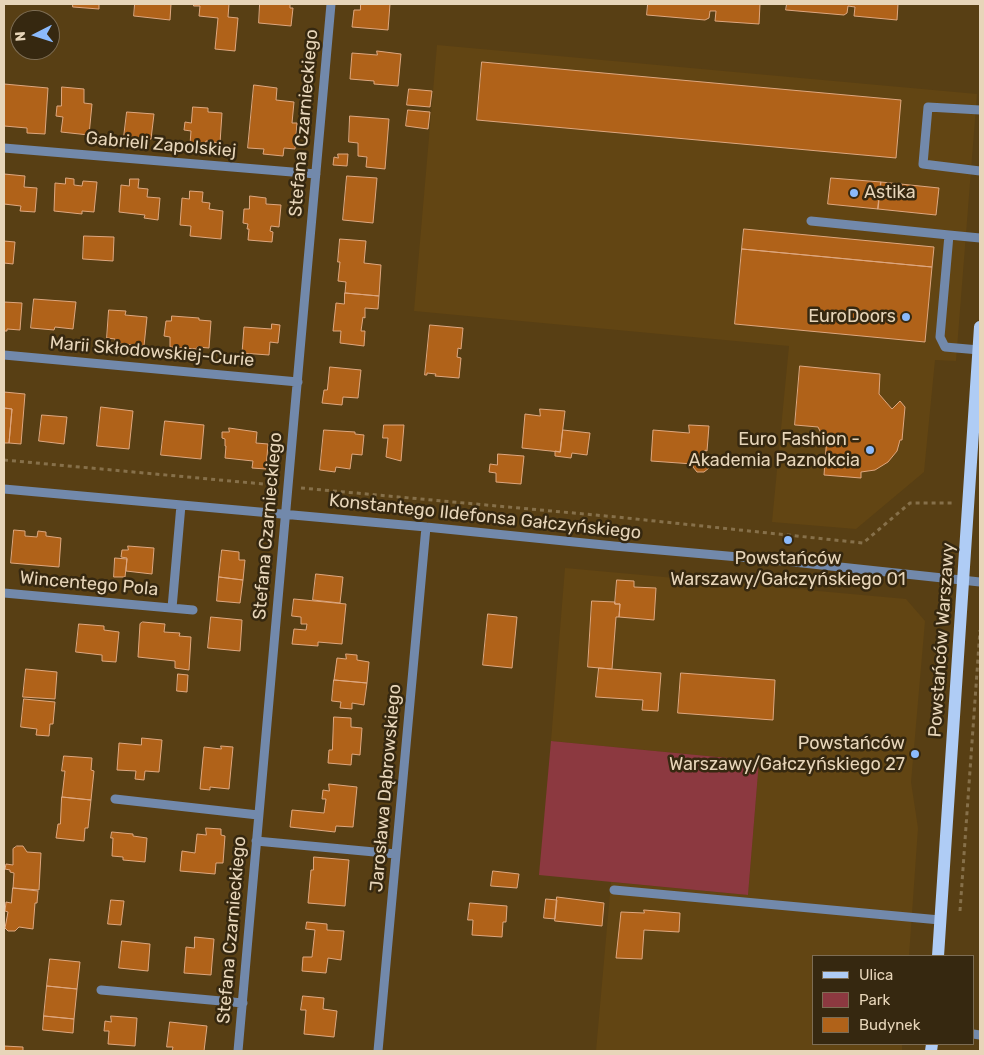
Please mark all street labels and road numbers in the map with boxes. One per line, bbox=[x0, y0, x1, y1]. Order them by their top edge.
street label: Stefana Czarnieckiego bbox=[285, 28, 323, 218]
street label: Gabrieli Zapolskiej bbox=[85, 128, 237, 162]
street label: Marii Skłodowskiej-Curie bbox=[49, 332, 255, 372]
street label: Stefana Czarnieckiego bbox=[249, 431, 287, 621]
street label: Konstantego Ildefonsa Gałczyńskiego bbox=[328, 490, 642, 544]
street label: Powstańców Warszawy bbox=[924, 542, 960, 738]
street label: Wincentego Pola bbox=[19, 567, 159, 601]
street label: Jarosława Dąbrowskiego bbox=[366, 683, 406, 893]
street label: Stefana Czarnieckiego bbox=[213, 835, 251, 1025]

